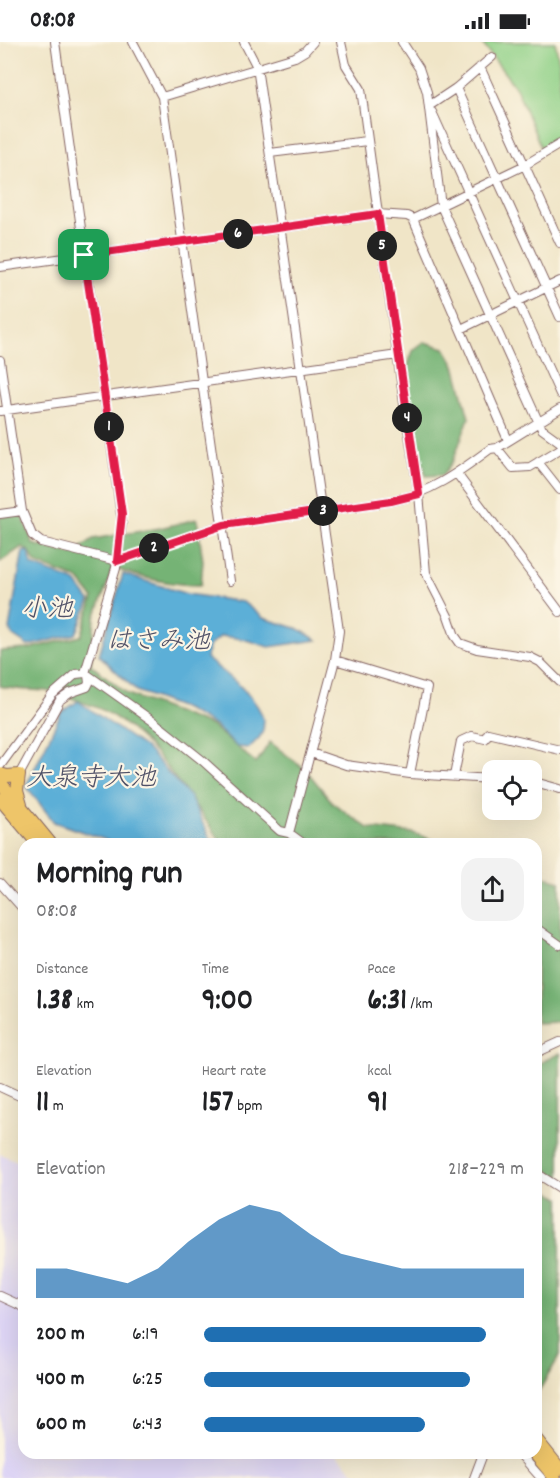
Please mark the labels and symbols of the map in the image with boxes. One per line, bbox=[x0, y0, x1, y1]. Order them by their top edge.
pin: 6 bbox=[223, 219, 253, 249]
pin bbox=[58, 229, 109, 280]
pin: 5 bbox=[367, 231, 397, 261]
pin: 4 bbox=[392, 403, 422, 433]
pin: 1 bbox=[94, 412, 124, 442]
pin: 3 bbox=[308, 496, 338, 526]
pin: 2 bbox=[139, 533, 169, 563]
water label: 小池 bbox=[21, 592, 74, 629]
water label: はさみ池 bbox=[106, 624, 211, 661]
water label: 大泉寺大池 bbox=[26, 761, 157, 798]

